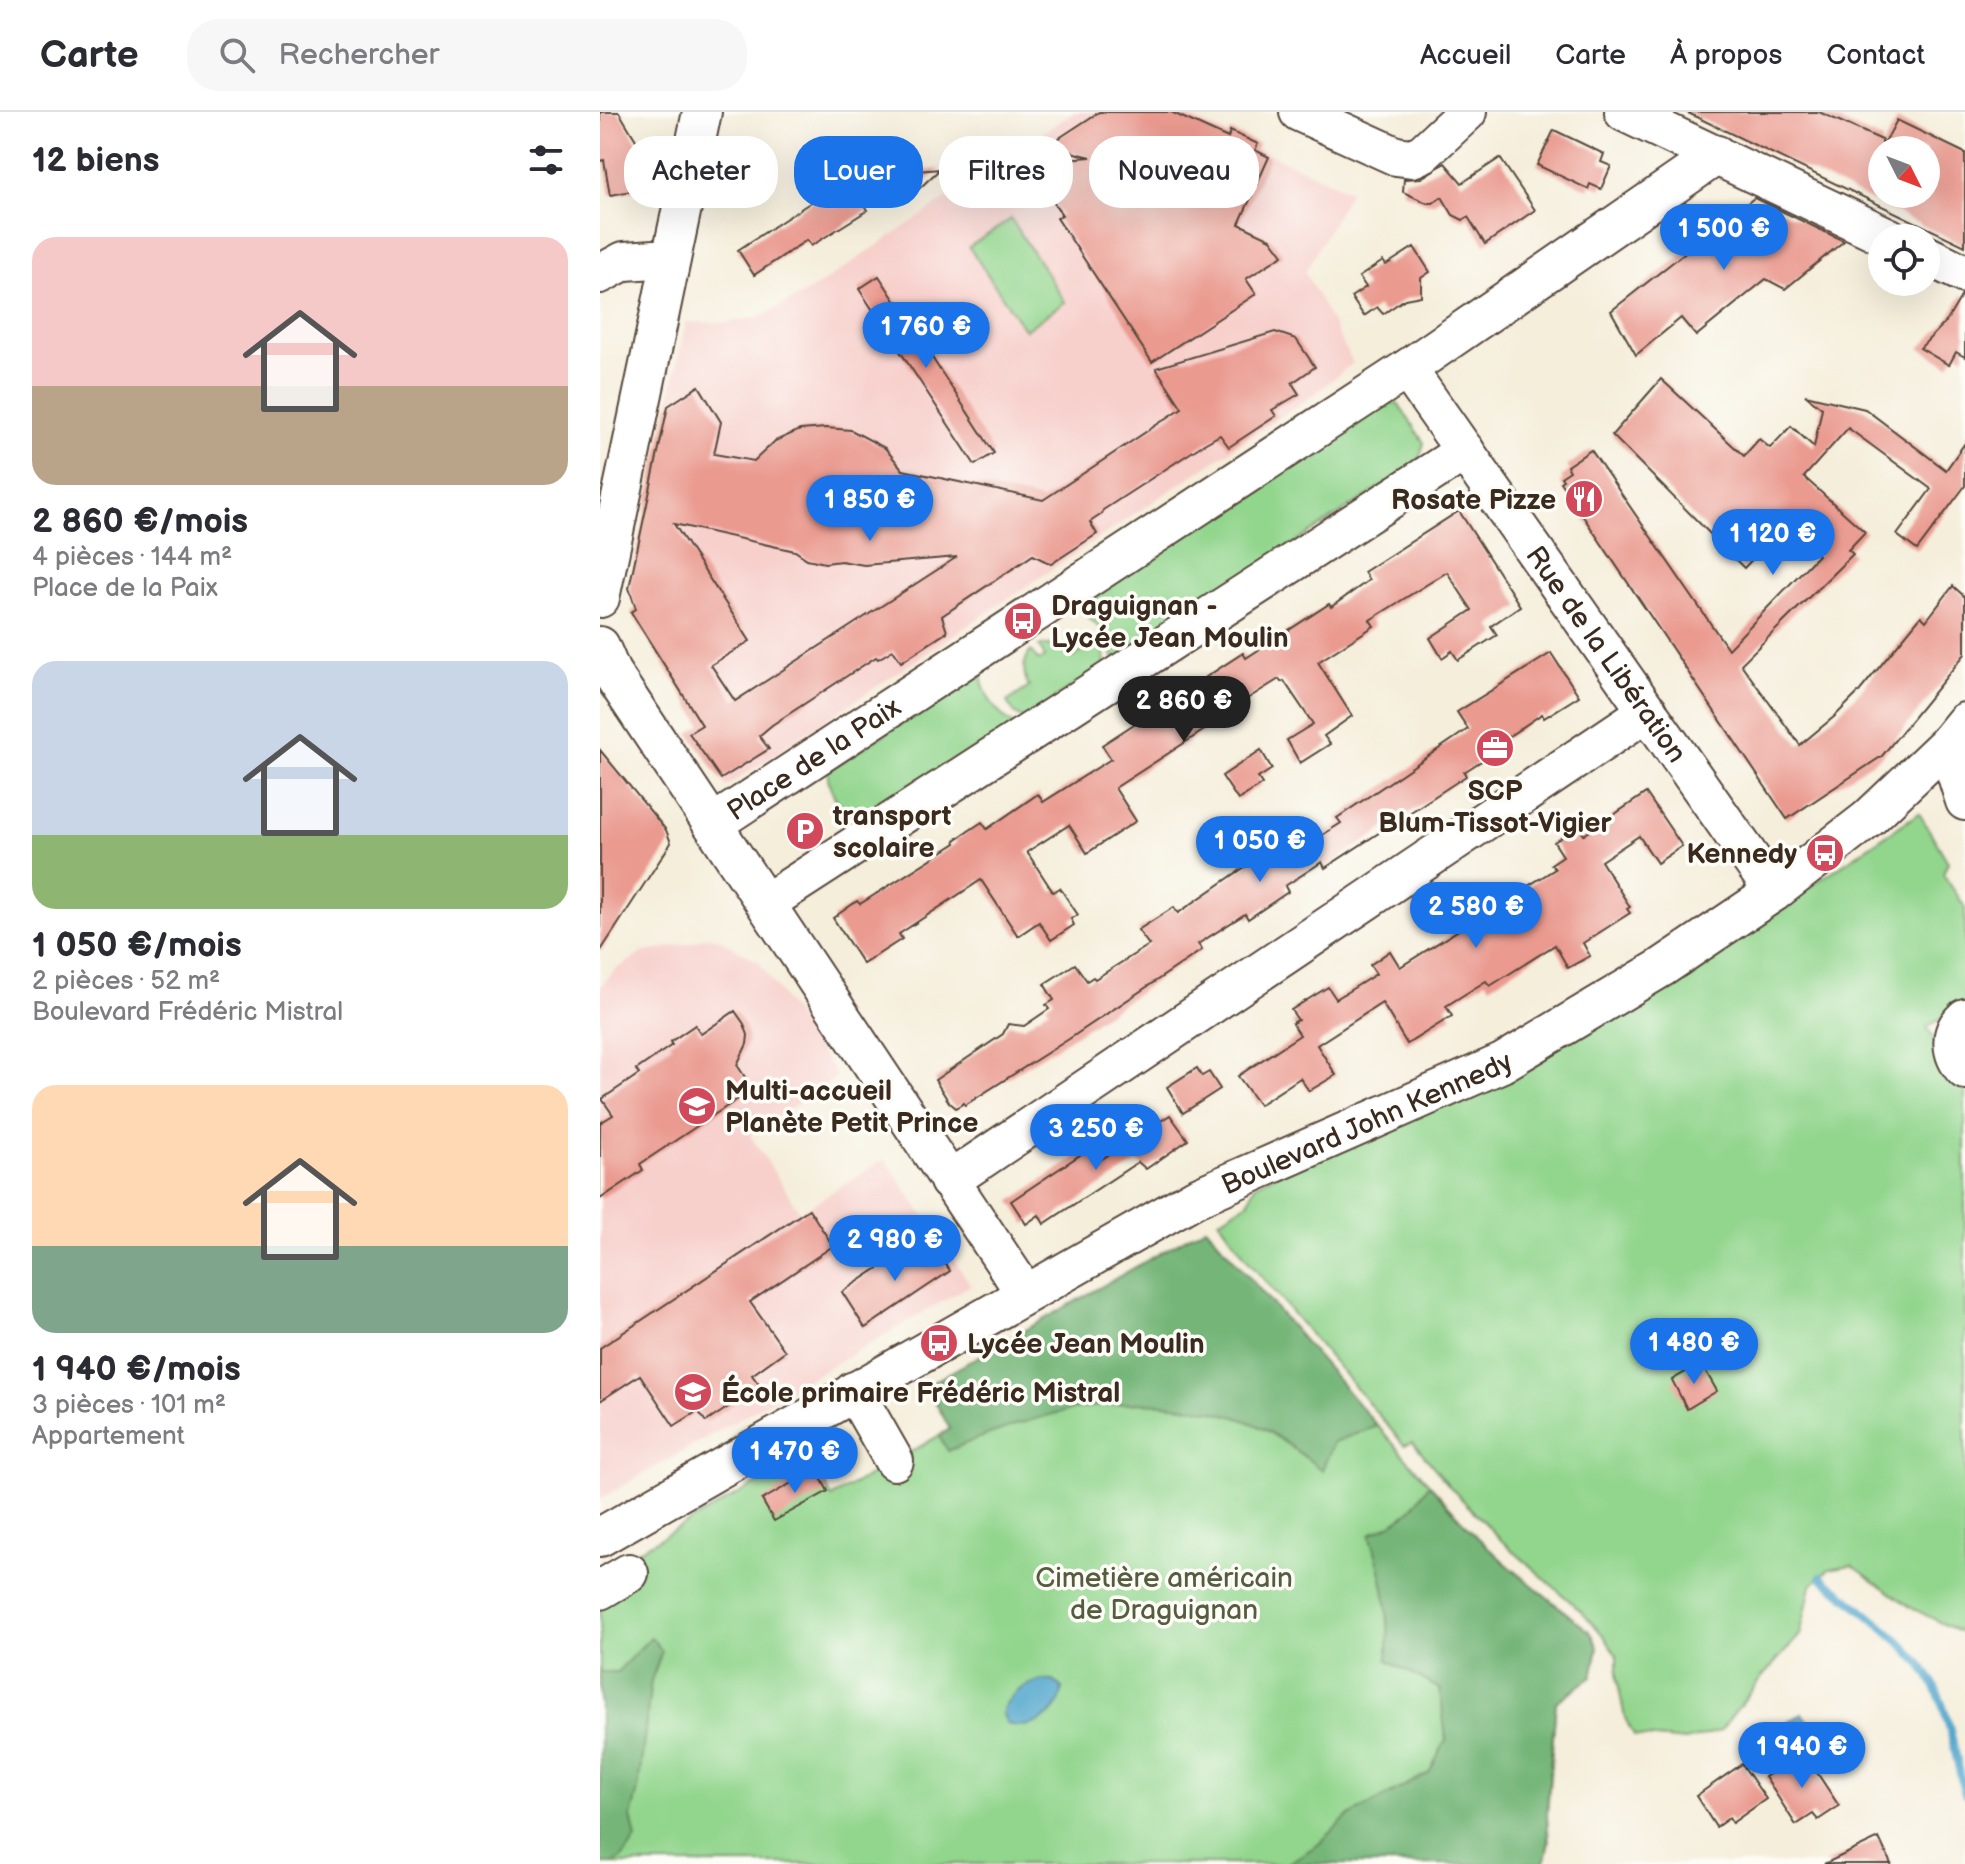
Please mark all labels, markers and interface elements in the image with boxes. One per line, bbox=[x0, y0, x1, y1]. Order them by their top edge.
search box bbox=[187, 19, 747, 91]
text: Carte bbox=[40, 33, 139, 78]
icon: search bbox=[215, 33, 259, 77]
text: Rechercher bbox=[279, 37, 439, 73]
text: Accueil bbox=[1420, 39, 1511, 72]
text: Carte bbox=[1555, 39, 1626, 72]
text: À propos bbox=[1670, 39, 1782, 72]
text: Contact bbox=[1826, 39, 1925, 72]
chip: Acheter bbox=[624, 136, 778, 208]
chip: Louer bbox=[794, 136, 923, 208]
chip: Filtres bbox=[939, 136, 1073, 208]
chip: Nouveau bbox=[1089, 136, 1259, 208]
north arrow bbox=[1868, 136, 1940, 208]
map controls bbox=[1868, 136, 1940, 296]
icon: filters bbox=[524, 138, 568, 182]
text: 12 biens bbox=[32, 140, 159, 181]
pin: 1 500 € bbox=[1650, 204, 1798, 272]
text: 1 500 € bbox=[1678, 214, 1770, 245]
button: locate bbox=[1868, 224, 1940, 296]
icon: home bbox=[228, 289, 372, 433]
pin: 1 760 € bbox=[852, 302, 1000, 370]
text: 1 760 € bbox=[881, 312, 971, 343]
pin: 1 850 € bbox=[796, 475, 944, 543]
restaurant icon: Rosate Pizze bbox=[1563, 478, 1605, 520]
place label: Rosate Pizze bbox=[1391, 484, 1556, 517]
text: 1 850 € bbox=[824, 485, 916, 516]
text: 2 860 €/mois bbox=[32, 501, 248, 542]
pin: 1 120 € bbox=[1699, 509, 1847, 577]
text: 1 120 € bbox=[1730, 519, 1816, 550]
street label: Rue de la Libération bbox=[1518, 540, 1693, 769]
text: 4 pièces · 144 m² bbox=[32, 542, 232, 573]
text: Place de la Paix bbox=[32, 573, 218, 604]
place label: Draguignan - Lycée Jean Moulin bbox=[1051, 590, 1289, 655]
bus stop icon: Draguignan - Lycée Jean Moulin bbox=[1002, 600, 1044, 642]
pin: 2 860 € bbox=[1110, 676, 1258, 744]
text: 2 860 € bbox=[1136, 686, 1232, 717]
street label: Place de la Paix bbox=[721, 691, 907, 828]
icon: home bbox=[228, 713, 372, 857]
office icon: SCP Blum-Tissot-Vigier bbox=[1474, 727, 1516, 769]
place label: SCP Blum-Tissot-Vigier bbox=[1378, 775, 1612, 840]
place label: transport scolaire bbox=[832, 800, 951, 865]
parking icon: transport scolaire bbox=[784, 810, 826, 852]
pin: 1 050 € bbox=[1186, 816, 1334, 884]
text: 1 050 € bbox=[1214, 826, 1306, 857]
bus stop icon: Kennedy bbox=[1804, 832, 1846, 874]
place label: Kennedy bbox=[1687, 838, 1797, 871]
pin: 2 580 € bbox=[1402, 882, 1550, 950]
text: 2 580 € bbox=[1428, 892, 1524, 923]
text: 1 050 €/mois bbox=[32, 925, 242, 966]
text: 2 pièces · 52 m² bbox=[32, 966, 220, 997]
text: Boulevard Frédéric Mistral bbox=[32, 997, 343, 1028]
street label: Boulevard John Kennedy bbox=[1217, 1045, 1519, 1202]
place label: Multi-accueil Planète Petit Prince bbox=[725, 1075, 978, 1140]
school or university icon: Multi-accueil Planète Petit Prince bbox=[676, 1085, 718, 1127]
pin: 3 250 € bbox=[1022, 1104, 1170, 1172]
text: 3 250 € bbox=[1048, 1114, 1144, 1145]
icon: home bbox=[228, 1137, 372, 1281]
pin: 2 980 € bbox=[821, 1215, 969, 1283]
text: 2 980 € bbox=[847, 1225, 943, 1256]
pin: 1 480 € bbox=[1620, 1318, 1768, 1386]
bus stop icon: Lycée Jean Moulin bbox=[918, 1322, 960, 1364]
place label: Lycée Jean Moulin bbox=[967, 1328, 1205, 1361]
text: 1 480 € bbox=[1648, 1328, 1740, 1359]
text: 1 940 €/mois bbox=[32, 1349, 241, 1390]
school or university icon: École primaire Frédéric Mistral bbox=[672, 1371, 714, 1413]
place label: École primaire Frédéric Mistral bbox=[721, 1374, 1120, 1410]
text: 3 pièces · 101 m² bbox=[32, 1390, 226, 1421]
text: Appartement bbox=[32, 1421, 185, 1452]
pin: 1 470 € bbox=[721, 1427, 869, 1495]
text: 1 470 € bbox=[750, 1437, 840, 1468]
park label: Cimetière américain de Draguignan bbox=[1035, 1562, 1293, 1627]
pin: 1 940 € bbox=[1728, 1722, 1876, 1790]
text: 1 940 € bbox=[1756, 1732, 1848, 1763]

